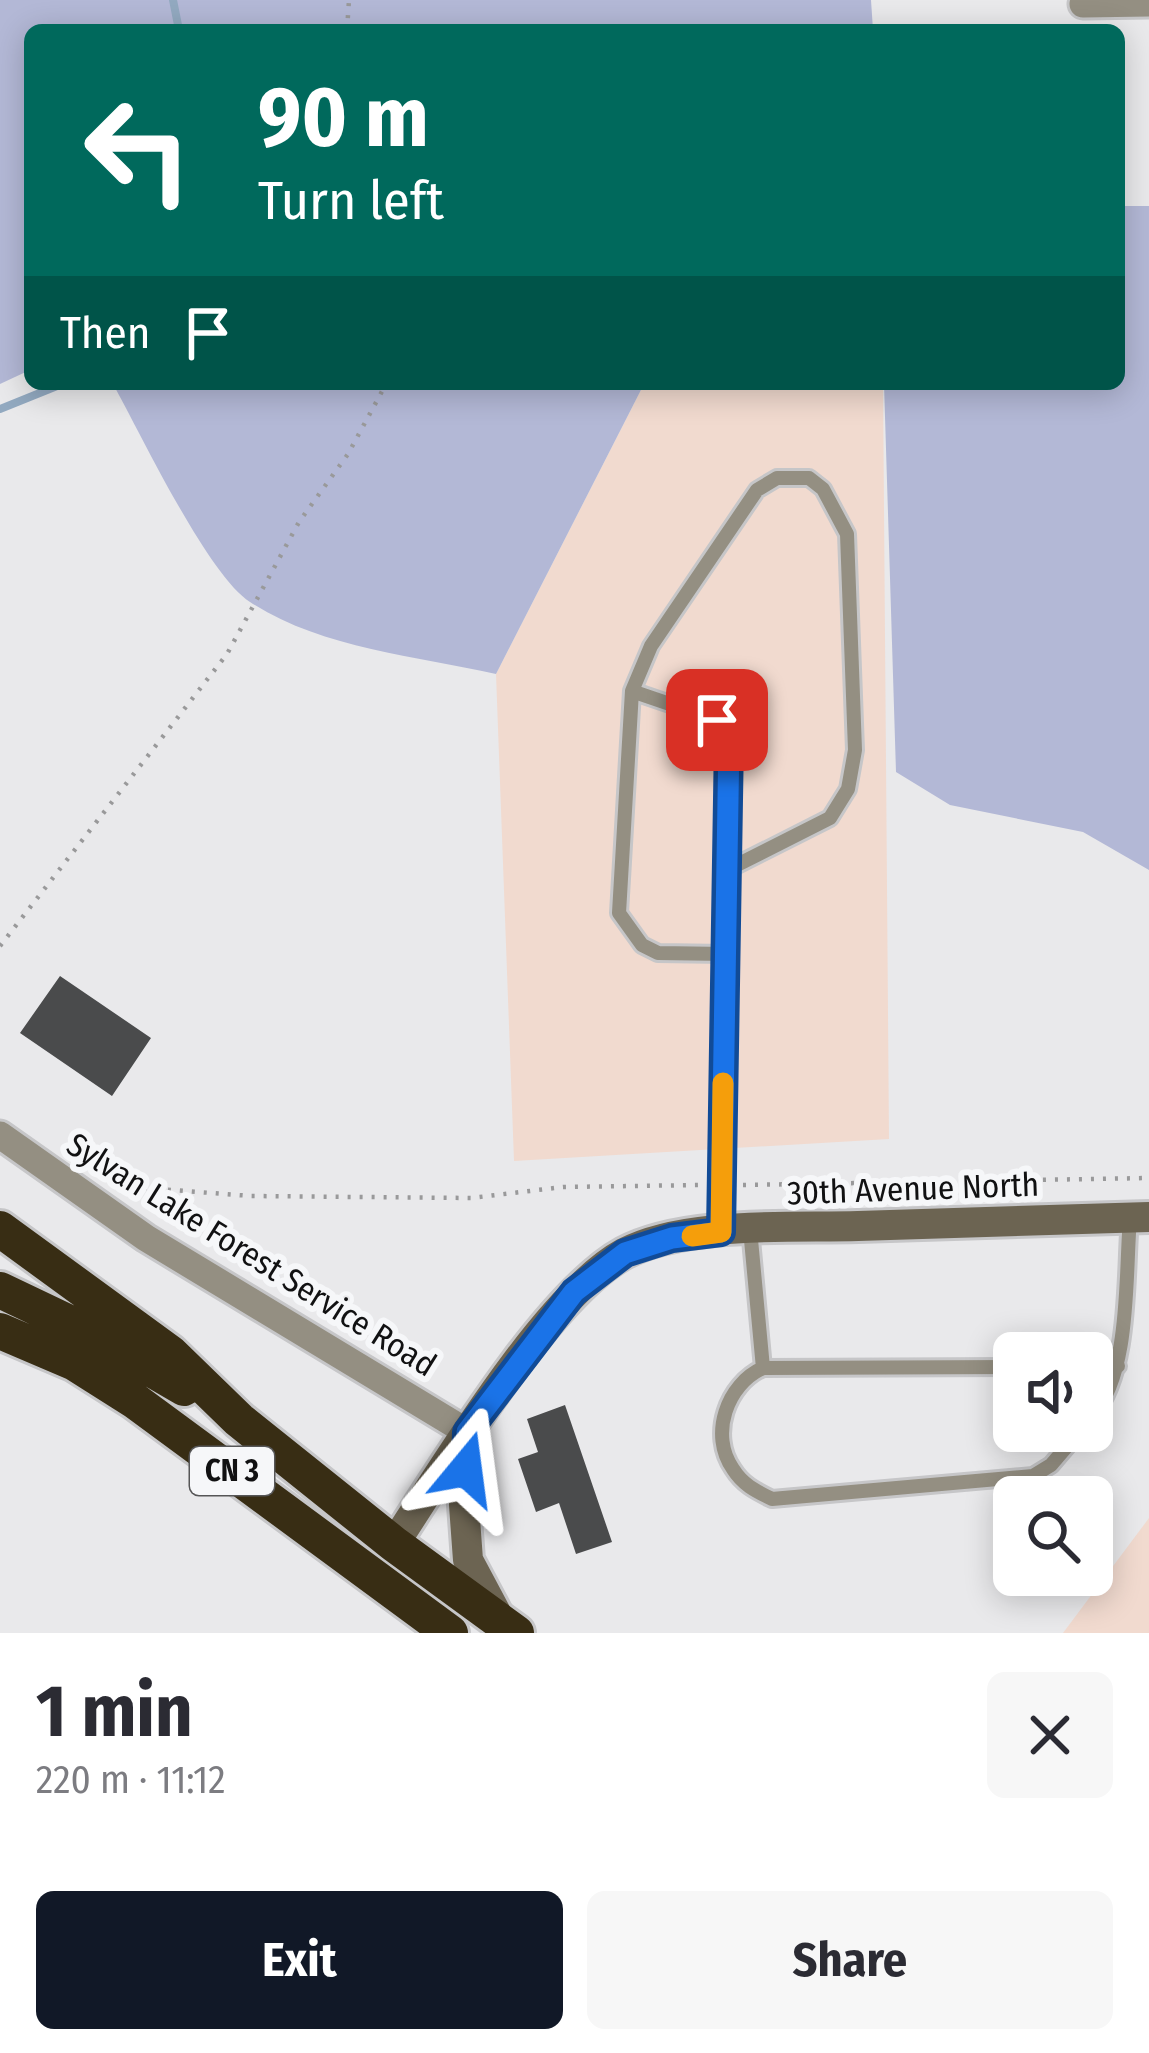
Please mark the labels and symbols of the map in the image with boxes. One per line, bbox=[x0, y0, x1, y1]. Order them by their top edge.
pin bbox=[666, 669, 768, 771]
street label: Sylvan Lake Forest Service Road bbox=[60, 1125, 443, 1385]
street label: 30th Avenue North bbox=[786, 1165, 1040, 1213]
position arrow bbox=[403, 1406, 529, 1532]
road number: CN 3 bbox=[190, 1447, 274, 1495]

